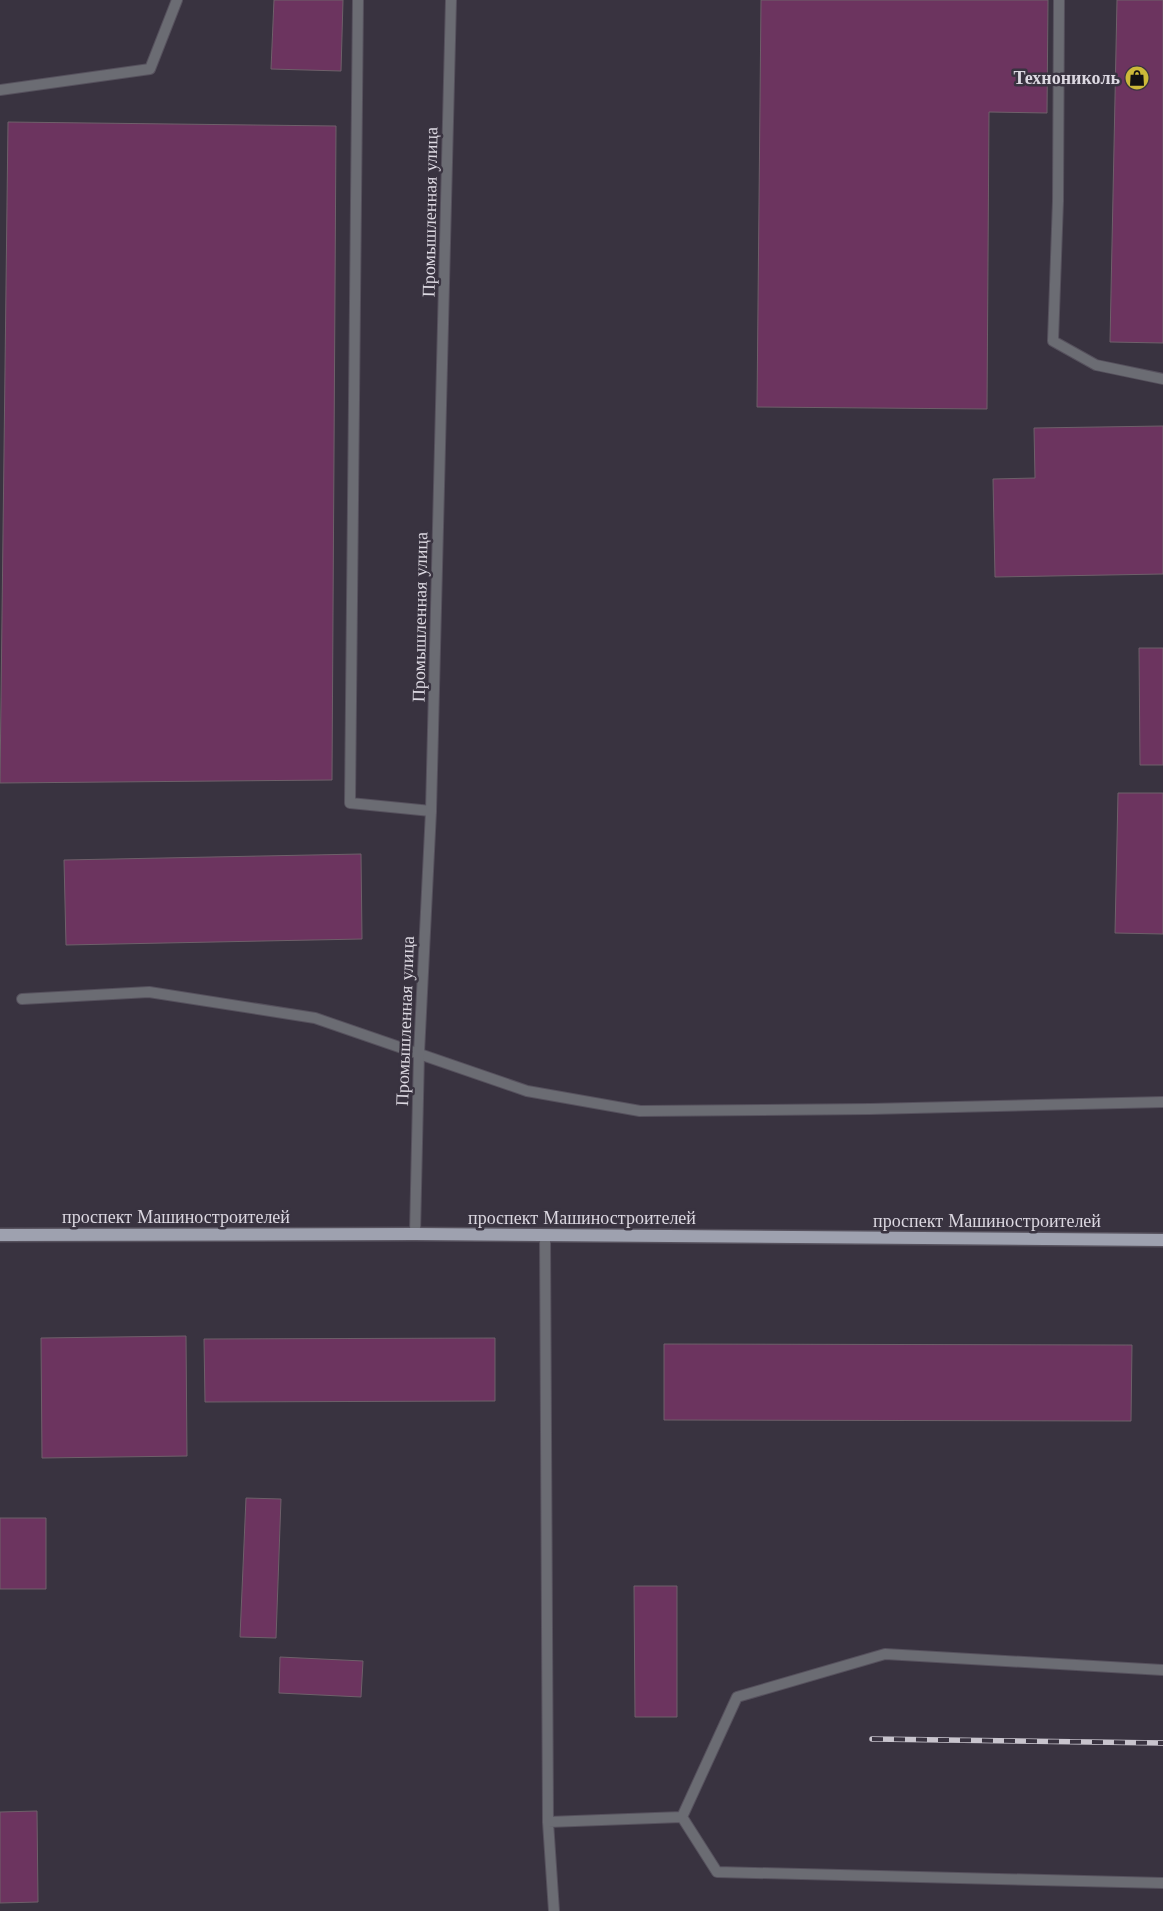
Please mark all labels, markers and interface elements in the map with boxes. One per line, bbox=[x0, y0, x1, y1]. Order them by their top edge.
shop icon: Технониколь bbox=[1124, 65, 1150, 91]
place label: Технониколь bbox=[1013, 67, 1120, 89]
street label: Промышленная улица bbox=[418, 127, 442, 297]
street label: Промышленная улица bbox=[408, 532, 432, 702]
street label: Промышленная улица bbox=[391, 936, 419, 1106]
street label: проспект Машиностроителей bbox=[62, 1206, 290, 1228]
street label: проспект Машиностроителей bbox=[468, 1207, 696, 1229]
street label: проспект Машиностроителей bbox=[873, 1210, 1101, 1232]

